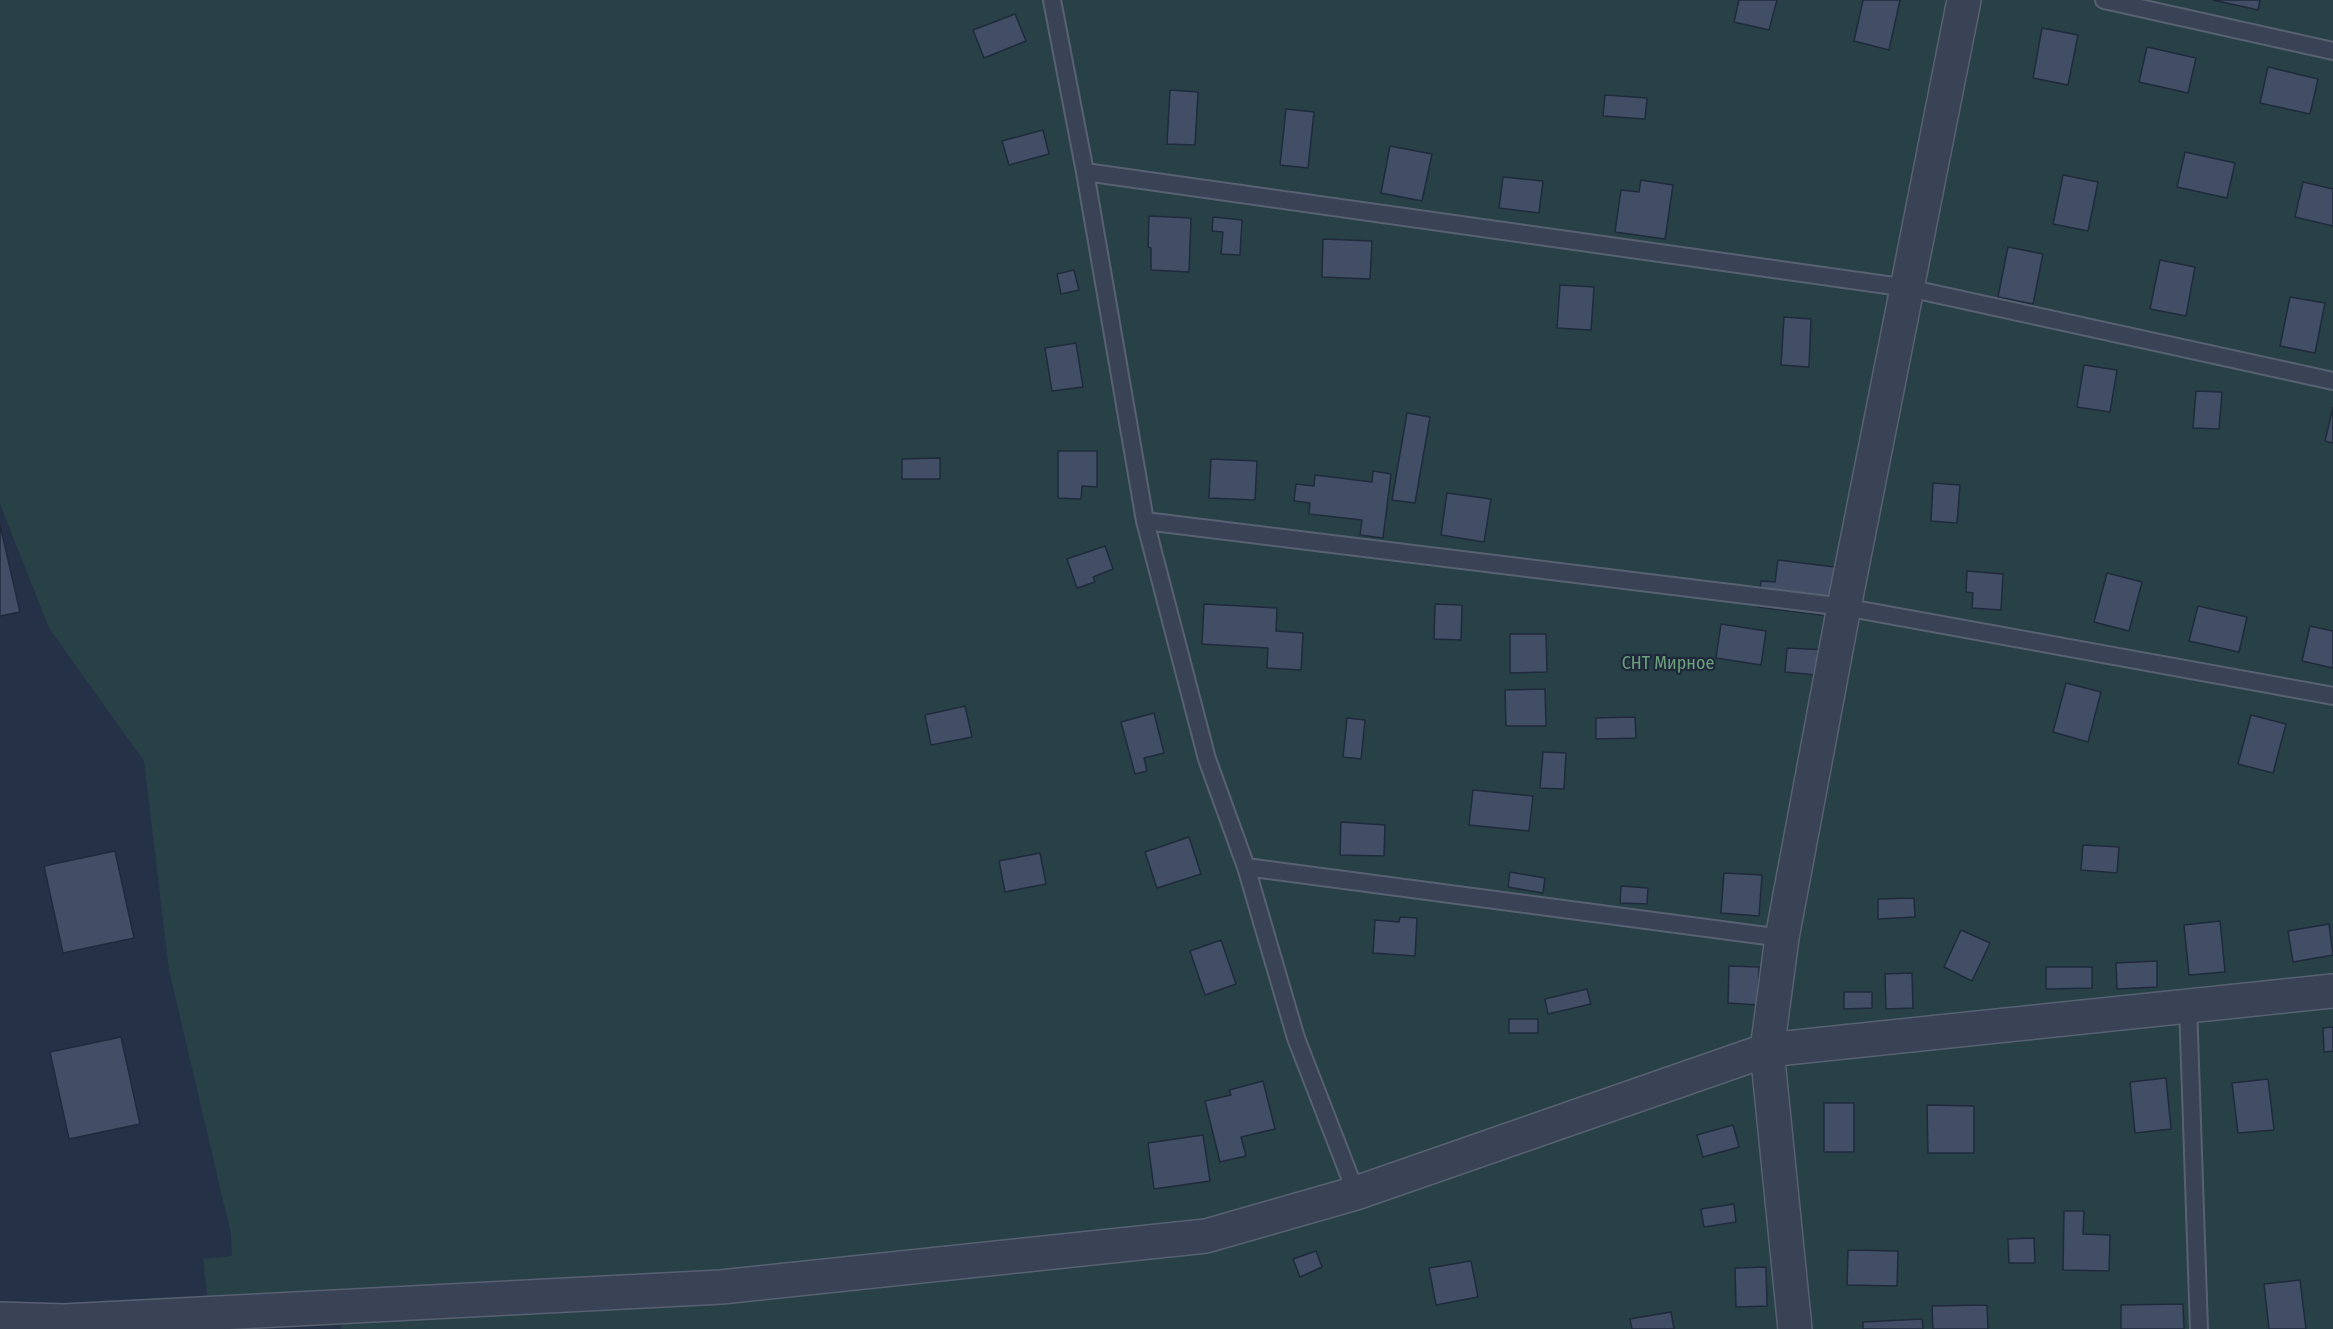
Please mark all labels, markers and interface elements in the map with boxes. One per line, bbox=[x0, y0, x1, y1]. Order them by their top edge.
park label: СНТ Мирное bbox=[1622, 653, 1714, 675]

